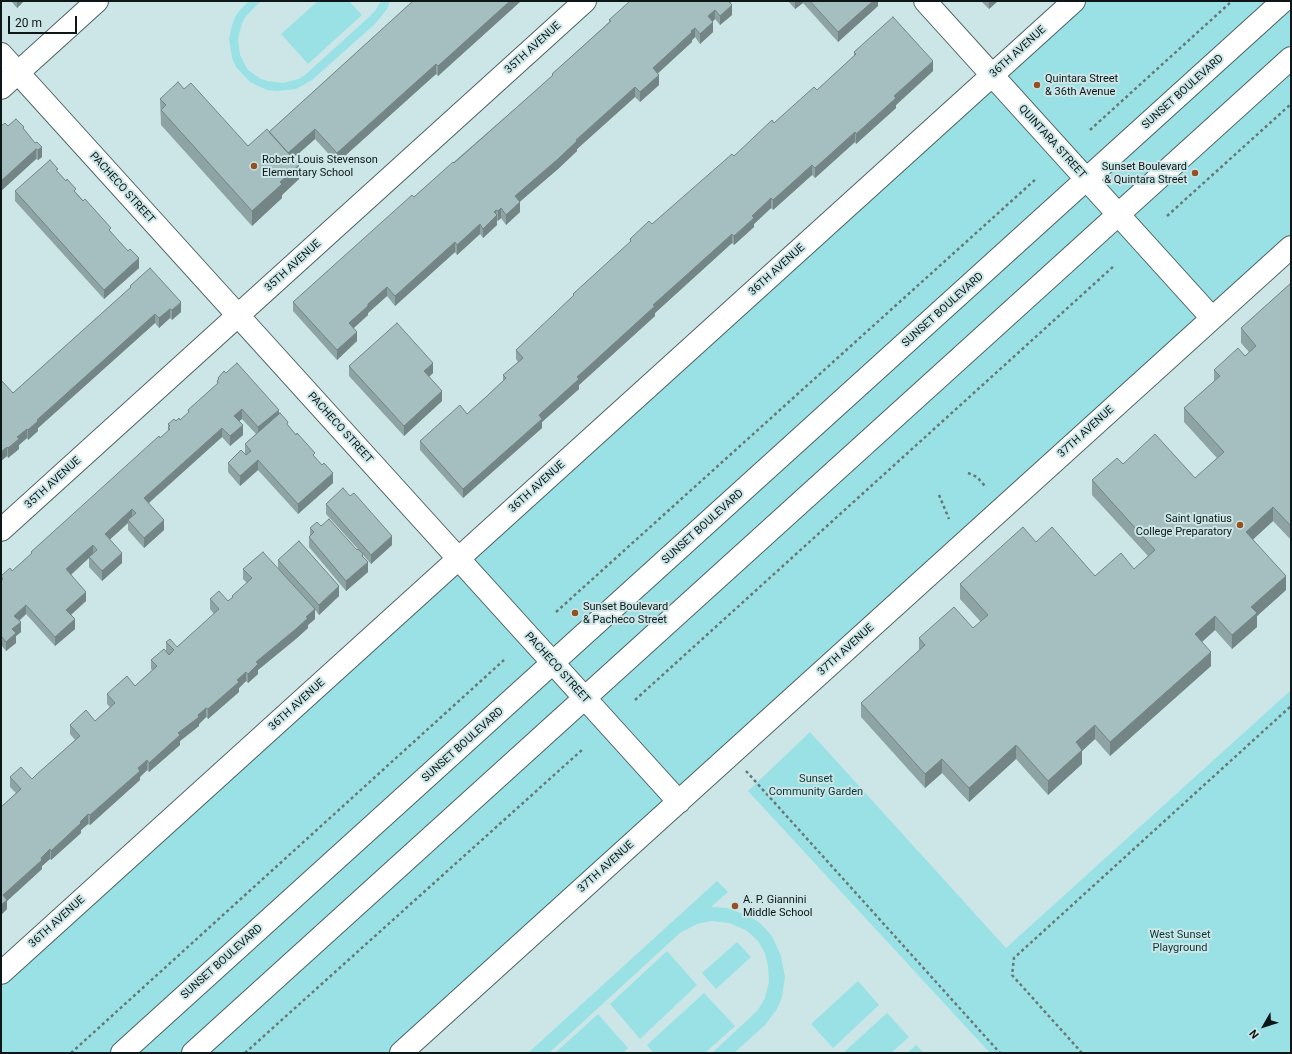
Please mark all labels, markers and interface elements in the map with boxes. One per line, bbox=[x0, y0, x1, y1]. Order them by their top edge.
scale bar bbox=[10, 8, 79, 34]
text: 20 m bbox=[15, 16, 42, 30]
street label: 35TH AVENUE bbox=[502, 19, 564, 77]
street label: 36TH AVENUE bbox=[987, 23, 1049, 81]
street label: SUNSET BOULEVARD bbox=[1139, 52, 1227, 132]
place label: Quintara Street & 36th Avenue bbox=[1045, 72, 1118, 98]
marker: Quintara Street & 36th Avenue bbox=[1032, 80, 1042, 90]
street label: QUINTARA STREET bbox=[1016, 102, 1088, 182]
street label: PACHECO STREET bbox=[87, 150, 157, 226]
place label: Robert Louis Stevenson Elementary School bbox=[262, 153, 378, 179]
place label: Sunset Boulevard & Quintara Street bbox=[1102, 160, 1187, 186]
marker: Robert Louis Stevenson Elementary School bbox=[249, 161, 259, 171]
marker: Sunset Boulevard & Quintara Street bbox=[1190, 168, 1200, 178]
street label: 35TH AVENUE bbox=[262, 237, 324, 295]
street label: 36TH AVENUE bbox=[746, 241, 808, 299]
street label: SUNSET BOULEVARD bbox=[899, 270, 987, 350]
street label: PACHECO STREET bbox=[305, 390, 375, 466]
street label: 37TH AVENUE bbox=[1055, 403, 1117, 461]
street label: 35TH AVENUE bbox=[22, 454, 84, 512]
street label: 36TH AVENUE bbox=[506, 458, 568, 516]
street label: SUNSET BOULEVARD bbox=[659, 487, 747, 567]
place label: Saint Ignatius College Preparatory bbox=[1136, 512, 1232, 538]
marker: Saint Ignatius College Preparatory bbox=[1235, 520, 1245, 530]
place label: Sunset Boulevard & Pacheco Street bbox=[583, 600, 668, 626]
marker: Sunset Boulevard & Pacheco Street bbox=[570, 608, 580, 618]
street label: 37TH AVENUE bbox=[815, 621, 877, 679]
street label: PACHECO STREET bbox=[522, 630, 592, 706]
street label: 36TH AVENUE bbox=[266, 676, 328, 734]
street label: SUNSET BOULEVARD bbox=[419, 705, 507, 785]
park label: Sunset Community Garden bbox=[769, 772, 863, 798]
street label: 37TH AVENUE bbox=[575, 838, 637, 896]
street label: 36TH AVENUE bbox=[26, 893, 88, 951]
place label: A. P. Giannini Middle School bbox=[743, 893, 812, 919]
marker: A. P. Giannini Middle School bbox=[730, 901, 740, 911]
street label: SUNSET BOULEVARD bbox=[178, 922, 266, 1002]
park label: West Sunset Playground bbox=[1149, 928, 1211, 954]
north arrow bbox=[1244, 1006, 1284, 1046]
text: N bbox=[1247, 1027, 1262, 1041]

